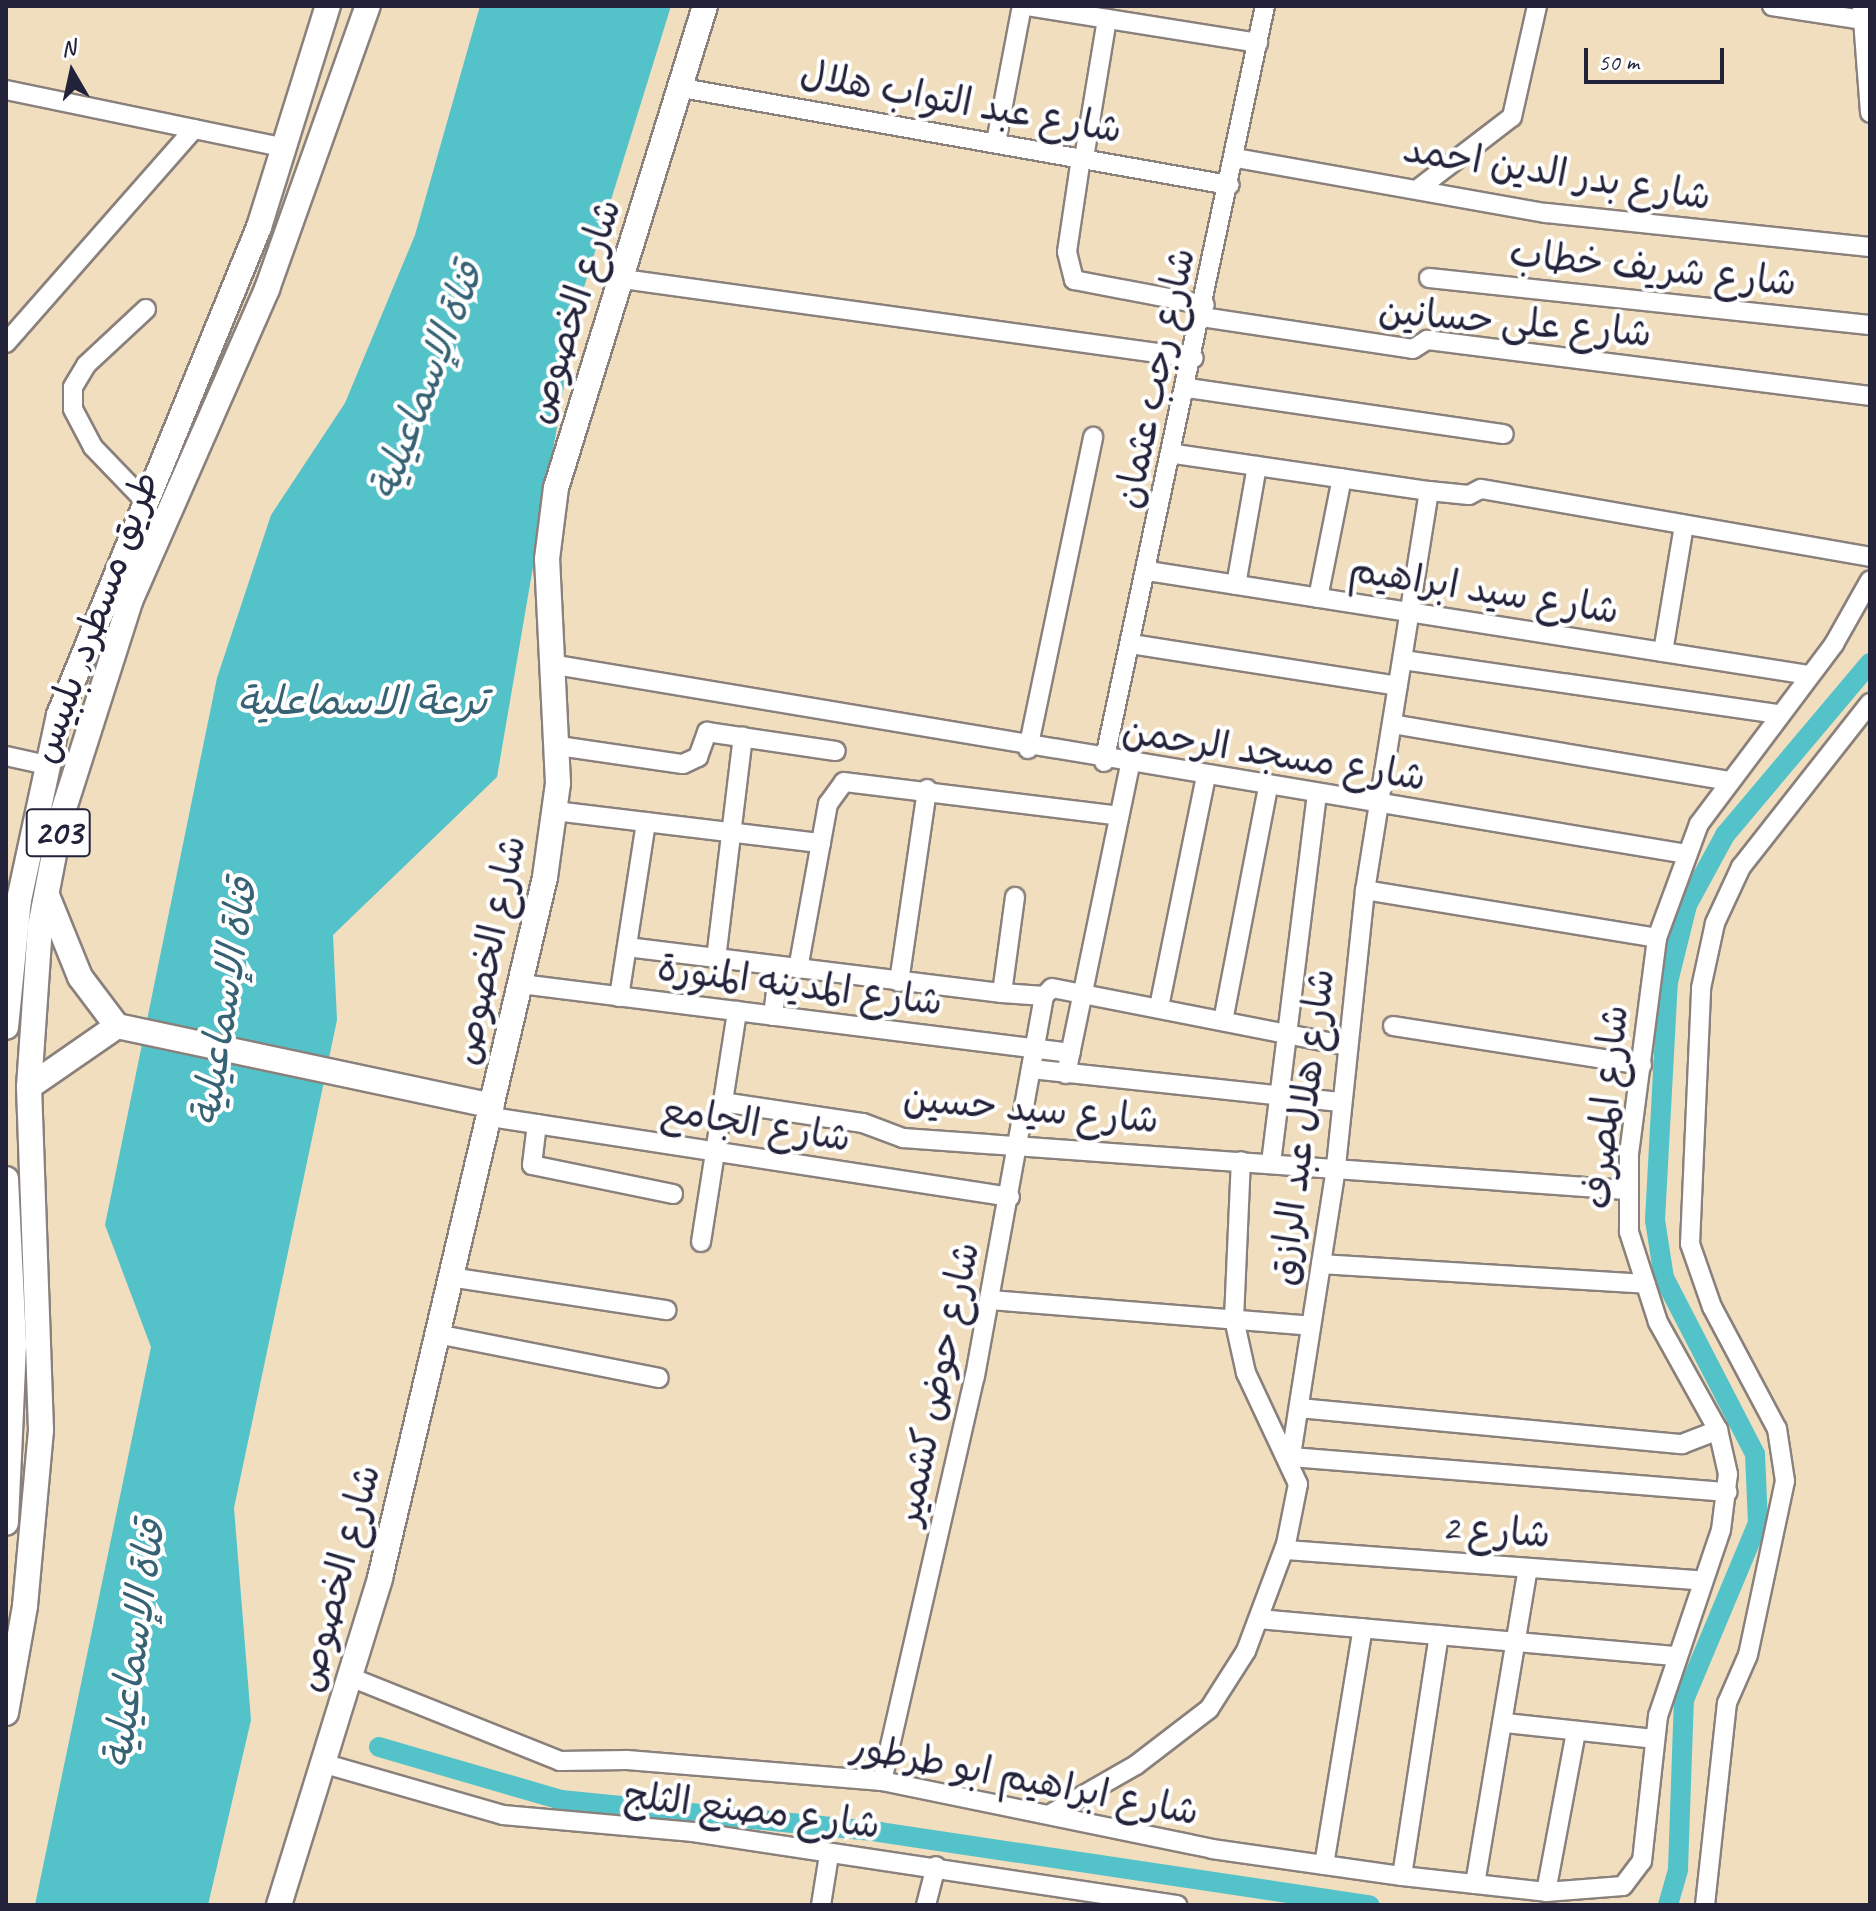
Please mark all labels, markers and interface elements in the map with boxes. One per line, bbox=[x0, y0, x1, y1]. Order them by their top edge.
north arrow bbox=[32, 32, 112, 112]
scale bar bbox=[1588, 32, 1728, 82]
text: N bbox=[59, 33, 77, 63]
text: 50 m bbox=[1598, 47, 1639, 77]
street label: شارع عبد التواب هلال bbox=[797, 51, 1125, 153]
street label: شارع بدر الدين احمد bbox=[1400, 126, 1714, 220]
street label: شارع الخصوص bbox=[515, 193, 631, 429]
street label: شارع شريف خطاب bbox=[1507, 230, 1799, 306]
street label: شارع رجب عثمان bbox=[1105, 244, 1205, 512]
water label: قناة الإسماعيلية bbox=[359, 256, 493, 506]
street label: شارع على حسانين bbox=[1377, 287, 1653, 357]
street label: طريق مسطرد, بلبيس bbox=[21, 465, 169, 769]
street label: شارع سيد ابراهيم bbox=[1346, 546, 1622, 634]
water label: ترعة الاسماعلية bbox=[237, 677, 487, 725]
street label: شارع مسجد الرحمن bbox=[1119, 708, 1429, 800]
road number: 203 bbox=[24, 801, 92, 865]
street label: شارع الخصوص bbox=[442, 831, 536, 1069]
water label: قناة الإسماعيلية bbox=[181, 875, 267, 1129]
street label: شارع المدينه المنورة bbox=[655, 945, 945, 1025]
street label: شارع هلال عبد الرازق bbox=[1260, 966, 1344, 1288]
street label: شارع المصرف bbox=[1574, 1003, 1638, 1211]
street label: شارع سيد حسين bbox=[901, 1075, 1161, 1143]
street label: شارع الجامع bbox=[658, 1087, 854, 1161]
street label: شارع حوض كشمير bbox=[885, 1238, 989, 1528]
street label: شارع الخصوص bbox=[286, 1459, 390, 1697]
street label: شارع 2 bbox=[1440, 1504, 1552, 1558]
water label: قناة الإسماعيلية bbox=[93, 1517, 175, 1771]
street label: شارع ابراهيم ابو طرطور bbox=[847, 1723, 1203, 1835]
street label: شارع مصنع الثلج bbox=[622, 1772, 882, 1848]

